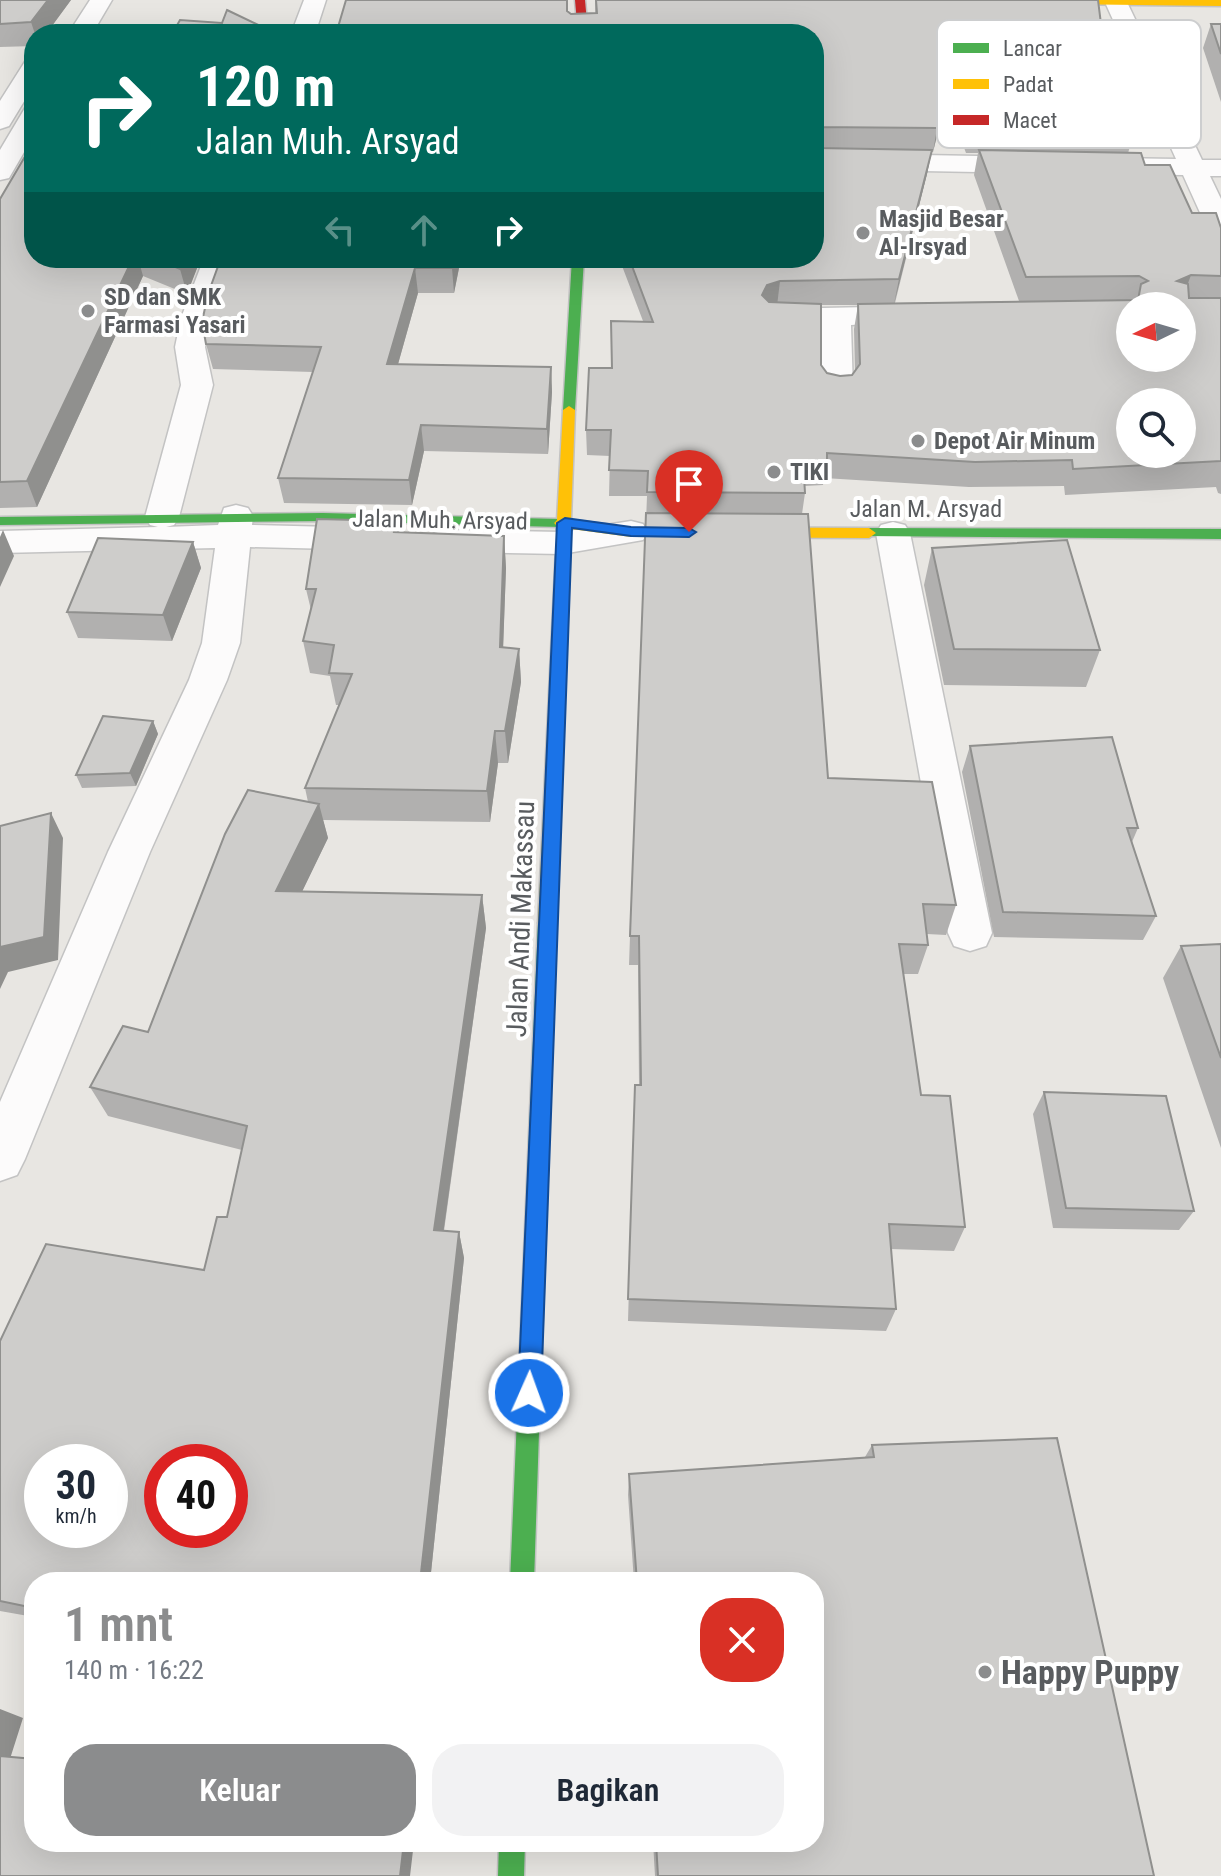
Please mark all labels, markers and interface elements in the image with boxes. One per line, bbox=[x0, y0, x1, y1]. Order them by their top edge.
legend bbox=[937, 20, 1201, 148]
text: Lancar bbox=[1003, 36, 1062, 61]
text: 120 m bbox=[196, 54, 335, 120]
icon: right bbox=[64, 56, 168, 160]
text: Padat bbox=[1003, 72, 1054, 97]
text: Macet bbox=[1003, 108, 1057, 133]
text: Jalan Muh. Arsyad bbox=[196, 121, 460, 163]
place label: Masjid Besar Al-Irsyad bbox=[879, 205, 1004, 261]
icon: left bbox=[318, 208, 362, 252]
icon: ahead bbox=[402, 208, 446, 252]
icon: right bbox=[486, 208, 530, 252]
marker: Masjid Besar Al-Irsyad bbox=[854, 224, 872, 242]
place label: SD dan SMK Farmasi Yasari bbox=[104, 283, 246, 339]
north arrow bbox=[1116, 292, 1196, 372]
map controls bbox=[1116, 292, 1196, 468]
marker: SD dan SMK Farmasi Yasari bbox=[79, 302, 97, 320]
button: search bbox=[1116, 388, 1196, 468]
place label: Depot Air Minum bbox=[934, 427, 1095, 455]
marker: Depot Air Minum bbox=[909, 432, 927, 450]
pin bbox=[655, 450, 723, 532]
place label: TIKI bbox=[790, 458, 829, 486]
icon: arrive bbox=[667, 462, 711, 506]
marker: TIKI bbox=[765, 463, 783, 481]
street label: Jalan M. Arsyad bbox=[850, 495, 1002, 523]
street label: Jalan Muh. Arsyad bbox=[352, 504, 528, 536]
street label: Jalan Andi Makassau bbox=[500, 800, 541, 1038]
position arrow bbox=[487, 1351, 571, 1435]
speed limit sign: 40 bbox=[144, 1444, 248, 1548]
text: 30 bbox=[56, 1462, 96, 1509]
text: km/h bbox=[55, 1504, 97, 1528]
text: 1 mnt bbox=[64, 1596, 173, 1653]
button: close bbox=[700, 1598, 784, 1682]
place label: Happy Puppy bbox=[1001, 1652, 1179, 1692]
text: 140 m · 16:22 bbox=[64, 1655, 204, 1685]
marker: Happy Puppy bbox=[976, 1663, 994, 1681]
button: Keluar bbox=[64, 1744, 416, 1836]
button: Bagikan bbox=[432, 1744, 784, 1836]

